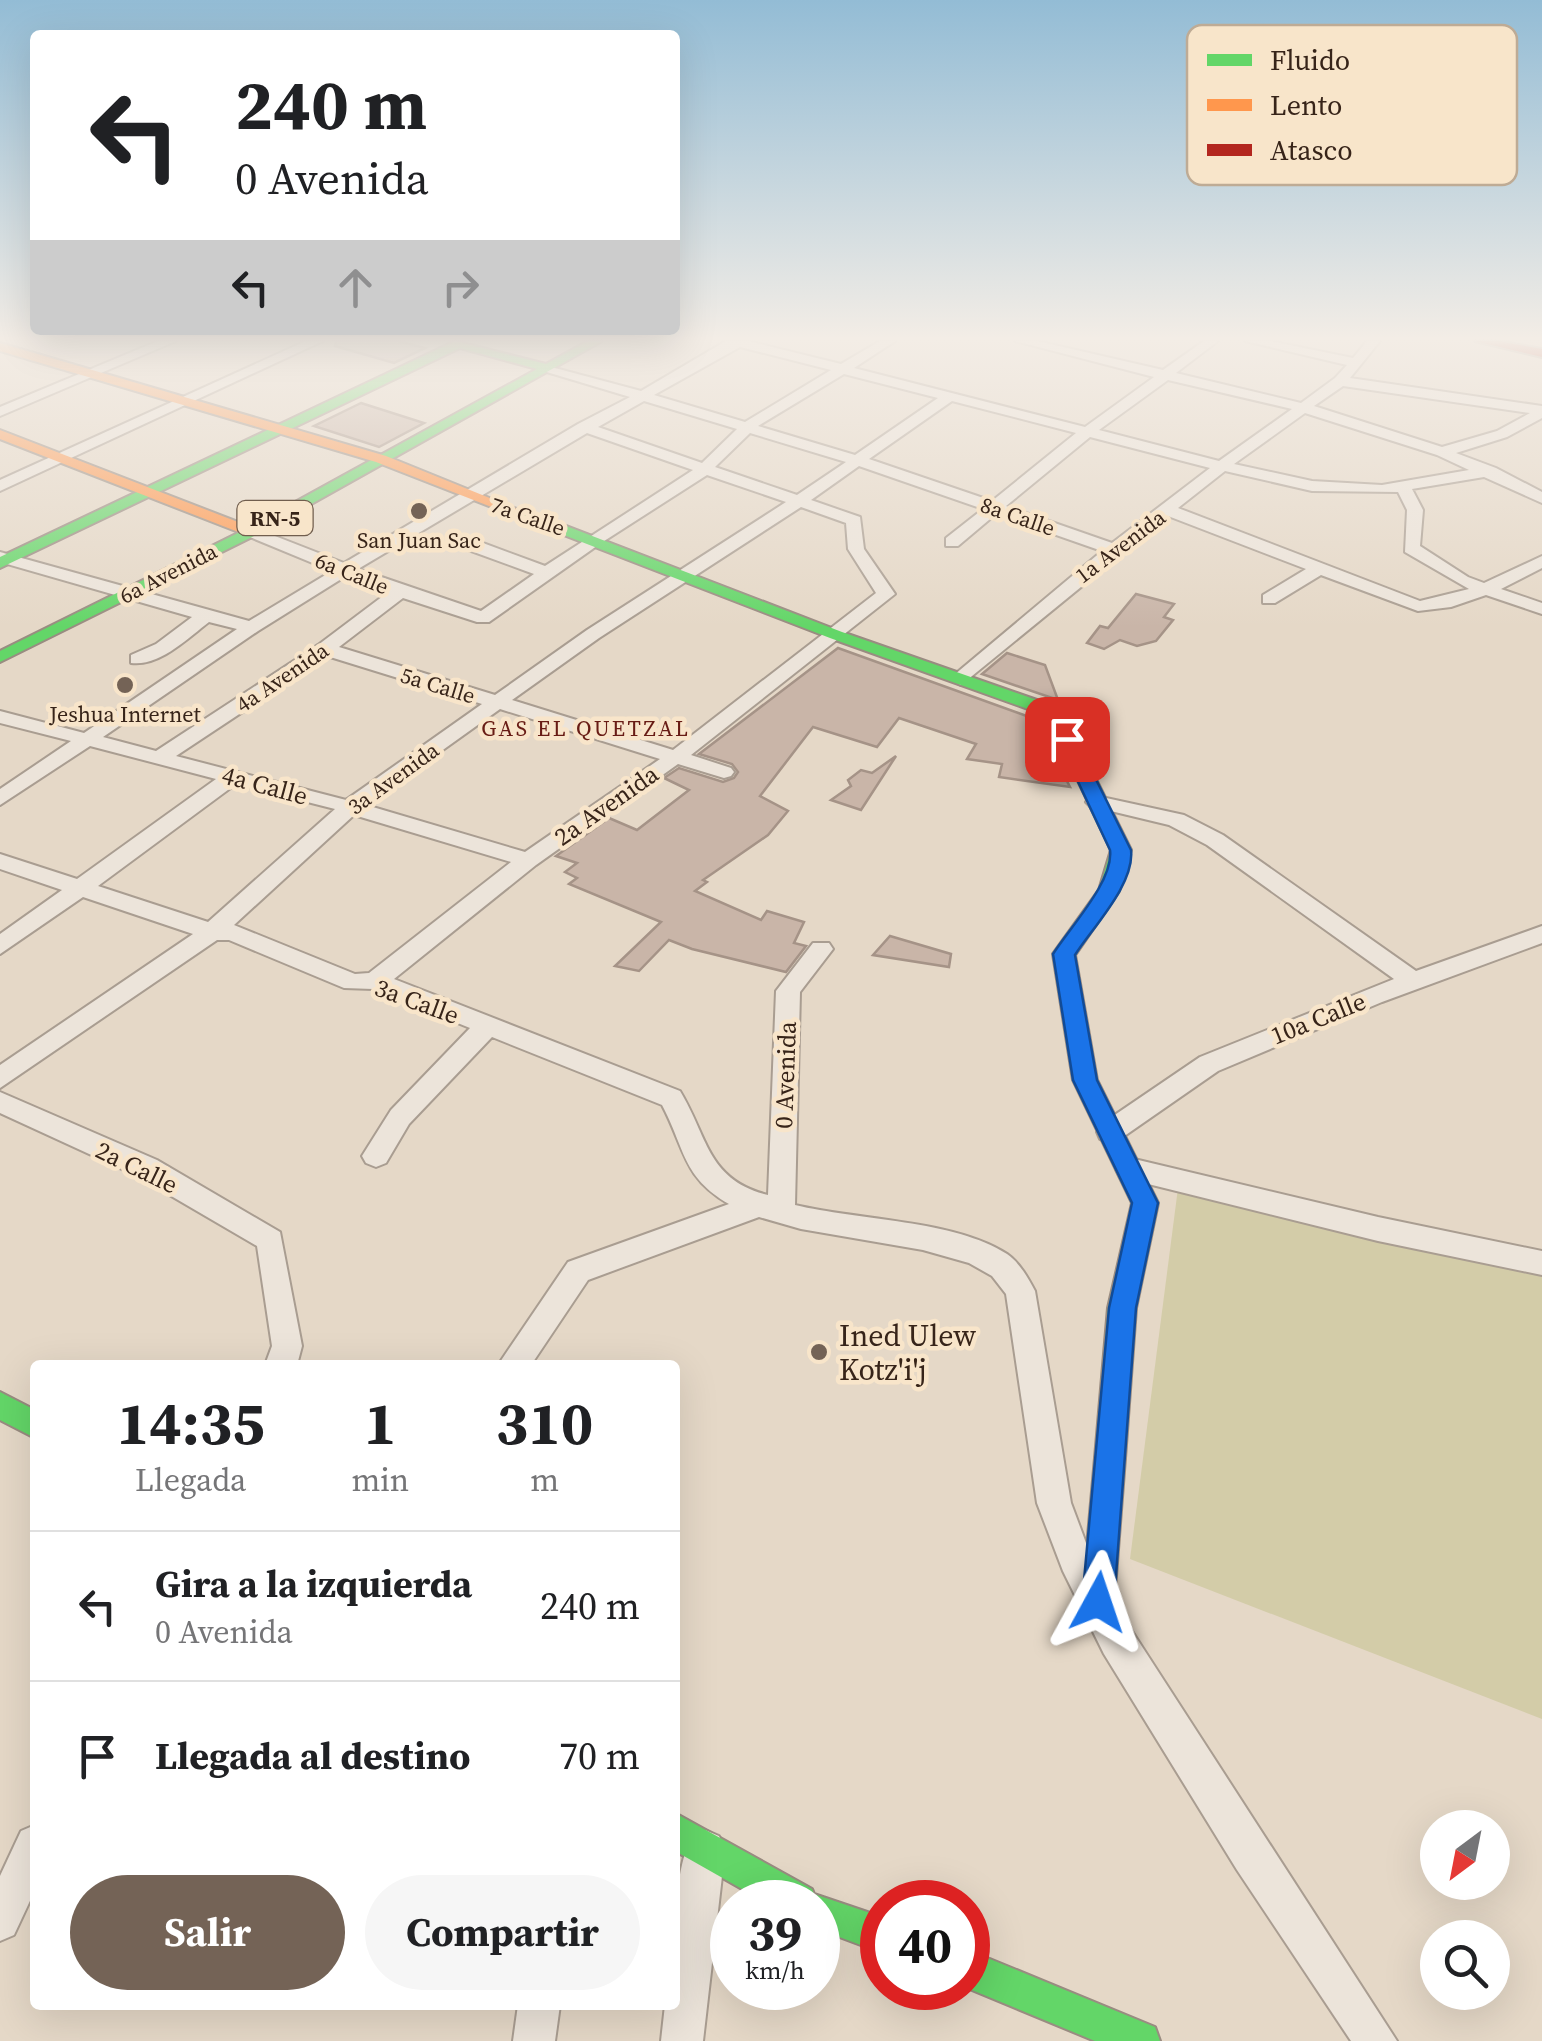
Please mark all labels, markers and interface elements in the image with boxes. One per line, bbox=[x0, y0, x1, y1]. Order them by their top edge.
legend bbox=[1187, 25, 1517, 185]
text: Fluido bbox=[1270, 41, 1350, 79]
text: 240 m bbox=[235, 56, 427, 152]
icon: left bbox=[70, 70, 200, 200]
text: Lento bbox=[1270, 86, 1342, 124]
text: Atasco bbox=[1270, 131, 1353, 169]
text: 0 Avenida bbox=[235, 147, 429, 209]
icon: left bbox=[223, 260, 278, 315]
icon: ahead bbox=[328, 260, 383, 315]
icon: right bbox=[433, 260, 488, 315]
street label: 7a Calle bbox=[487, 489, 569, 543]
street label: 8a Calle bbox=[977, 489, 1059, 543]
marker: San Juan Sac bbox=[408, 500, 430, 522]
road number: RN-5 bbox=[238, 501, 312, 535]
street label: 1a Avenida bbox=[1069, 502, 1172, 590]
place label: San Juan Sac bbox=[357, 525, 481, 555]
street label: 6a Avenida bbox=[114, 535, 223, 610]
street label: 6a Calle bbox=[311, 545, 393, 601]
street label: 4a Avenida bbox=[230, 635, 335, 719]
street label: 5a Calle bbox=[397, 659, 479, 711]
marker: Jeshua Internet bbox=[114, 674, 136, 696]
pin bbox=[1025, 697, 1110, 782]
place label: Jeshua Internet bbox=[48, 699, 202, 729]
icon: arrive bbox=[1040, 712, 1095, 767]
district label: GAS EL QUETZAL bbox=[481, 713, 691, 743]
street label: 3a Avenida bbox=[341, 734, 445, 821]
street label: 2a Avenida bbox=[547, 756, 665, 853]
street label: 4a Calle bbox=[218, 757, 312, 813]
street label: 3a Calle bbox=[370, 970, 464, 1032]
street label: 10a Calle bbox=[1265, 984, 1371, 1052]
street label: 0 Avenida bbox=[766, 1020, 804, 1129]
street label: 2a Calle bbox=[90, 1133, 184, 1201]
place label: Ined Ulew Kotz'i'j bbox=[839, 1315, 976, 1390]
marker: Ined Ulew Kotz'i'j bbox=[808, 1341, 830, 1363]
text: 14:35 bbox=[117, 1382, 265, 1464]
text: 1 bbox=[364, 1382, 397, 1464]
text: 310 bbox=[496, 1382, 593, 1464]
text: Llegada bbox=[135, 1458, 246, 1502]
text: min bbox=[351, 1458, 409, 1502]
text: m bbox=[530, 1458, 559, 1502]
position arrow bbox=[1046, 1550, 1150, 1654]
text: Gira a la izquierda bbox=[155, 1558, 472, 1610]
icon: left bbox=[70, 1579, 125, 1634]
text: 240 m bbox=[540, 1580, 640, 1632]
text: 0 Avenida bbox=[155, 1610, 293, 1654]
icon: arrive bbox=[70, 1729, 125, 1784]
text: Llegada al destino bbox=[155, 1730, 471, 1782]
text: 70 m bbox=[559, 1730, 640, 1782]
north arrow bbox=[1420, 1810, 1510, 1900]
map controls bbox=[1420, 1810, 1510, 2010]
button: Salir bbox=[70, 1875, 345, 1990]
button: Compartir bbox=[365, 1875, 640, 1990]
speed limit sign: 40 bbox=[860, 1880, 990, 2010]
text: 39 bbox=[748, 1898, 802, 1967]
button: search bbox=[1420, 1920, 1510, 2010]
text: km/h bbox=[745, 1953, 805, 1987]

